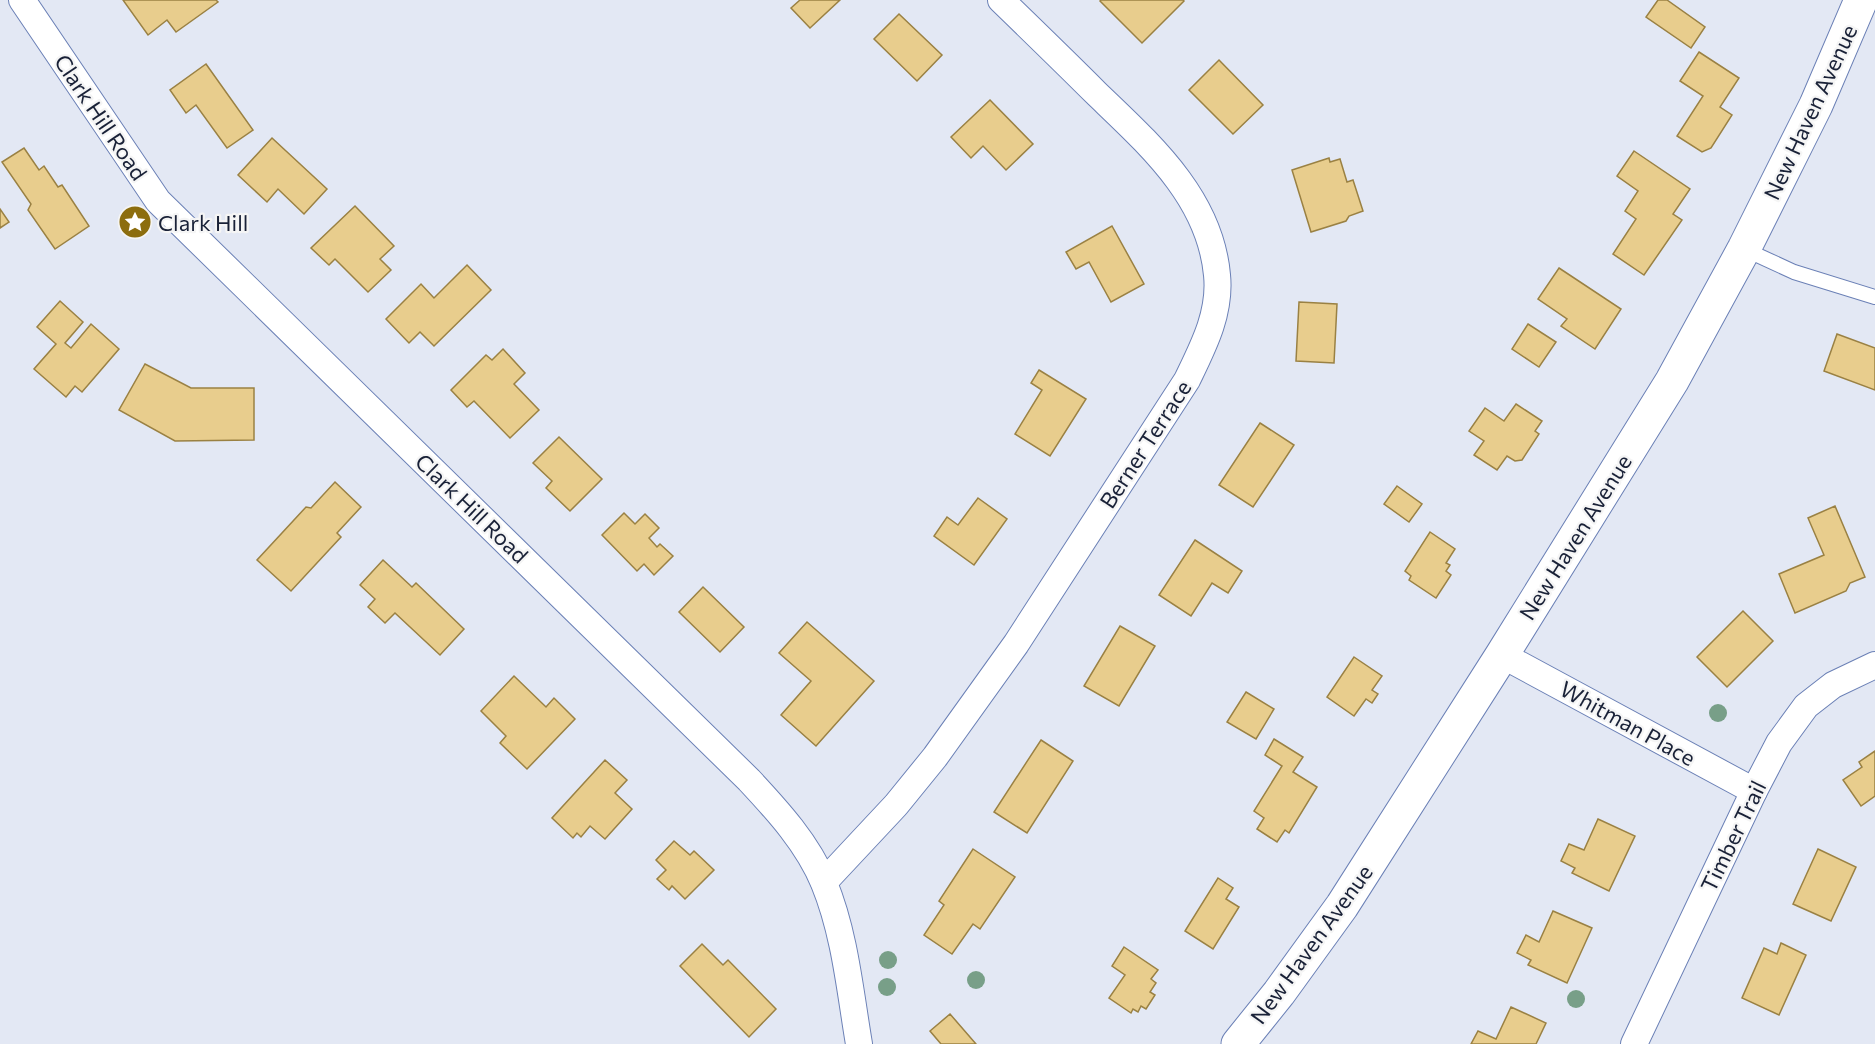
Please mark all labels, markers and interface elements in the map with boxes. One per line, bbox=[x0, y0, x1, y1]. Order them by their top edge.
street label: New Haven Avenue bbox=[1758, 20, 1862, 204]
street label: Clark Hill Road bbox=[49, 49, 153, 185]
place icon: Clark Hill bbox=[117, 204, 153, 240]
place label: Clark Hill bbox=[158, 209, 248, 236]
street label: Berner Terrace bbox=[1094, 375, 1196, 513]
street label: Clark Hill Road bbox=[410, 448, 534, 568]
street label: New Haven Avenue bbox=[1513, 449, 1637, 625]
street label: Whitman Place bbox=[1556, 675, 1700, 771]
street label: Timber Trail bbox=[1695, 776, 1771, 896]
street label: New Haven Avenue bbox=[1244, 859, 1378, 1029]

